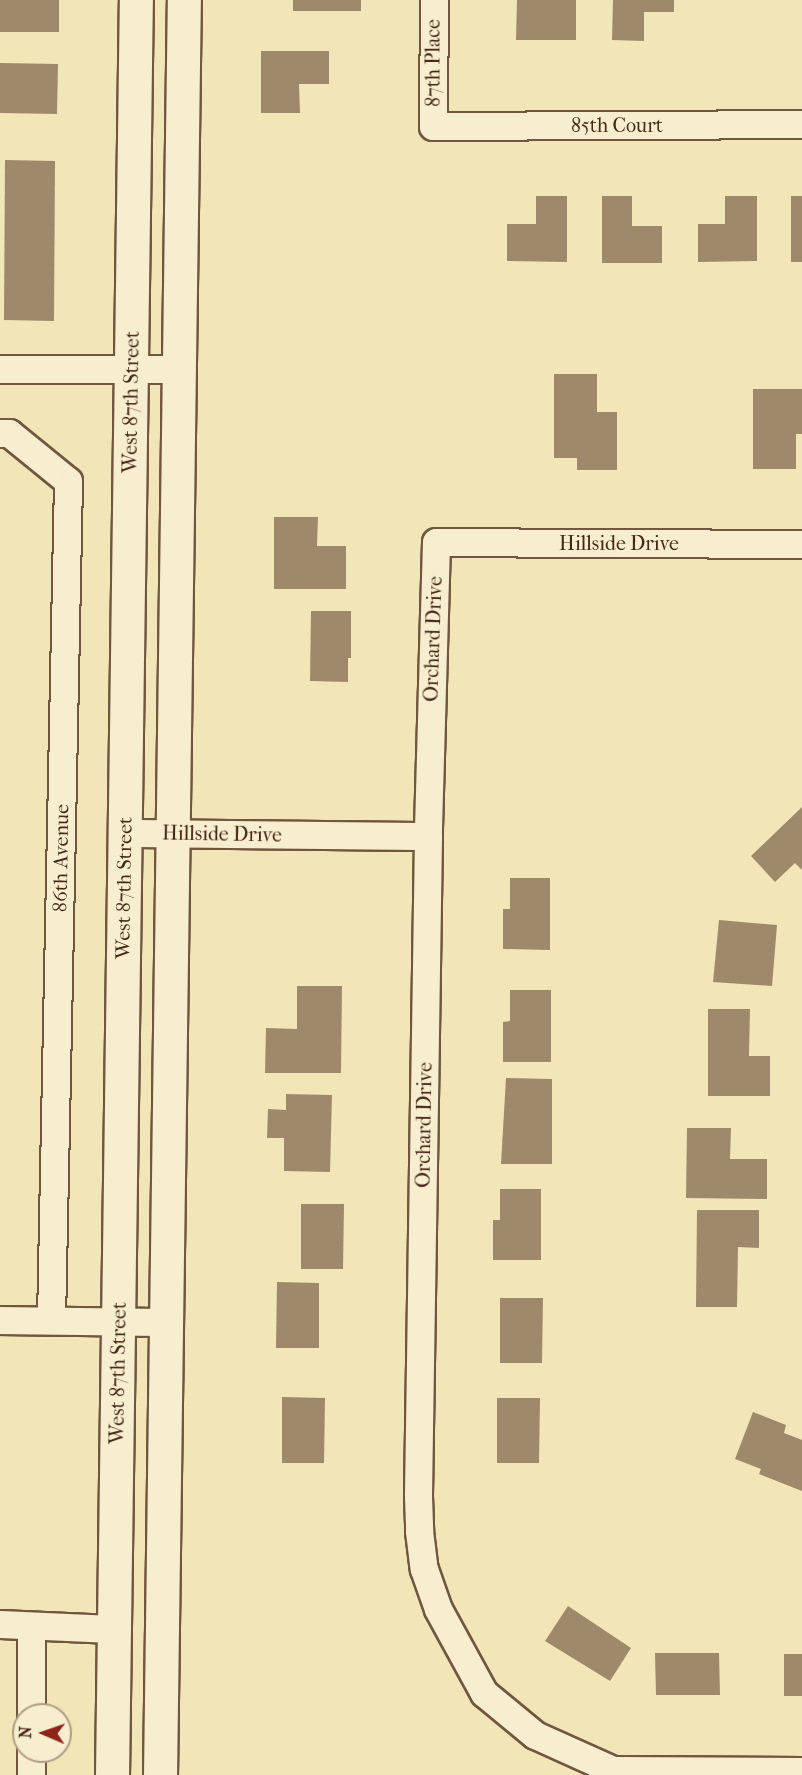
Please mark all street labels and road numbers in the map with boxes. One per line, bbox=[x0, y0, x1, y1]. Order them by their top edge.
street label: 87th Place bbox=[421, 19, 445, 107]
street label: 85th Court bbox=[571, 113, 663, 137]
street label: West 87th Street bbox=[118, 331, 144, 473]
street label: Hillside Drive bbox=[559, 531, 679, 555]
street label: Orchard Drive bbox=[419, 576, 447, 702]
street label: 86th Avenue bbox=[48, 804, 74, 912]
street label: West 87th Street bbox=[111, 817, 137, 959]
street label: Hillside Drive bbox=[162, 821, 282, 847]
street label: Orchard Drive bbox=[411, 1062, 437, 1188]
street label: West 87th Street bbox=[105, 1302, 131, 1444]

